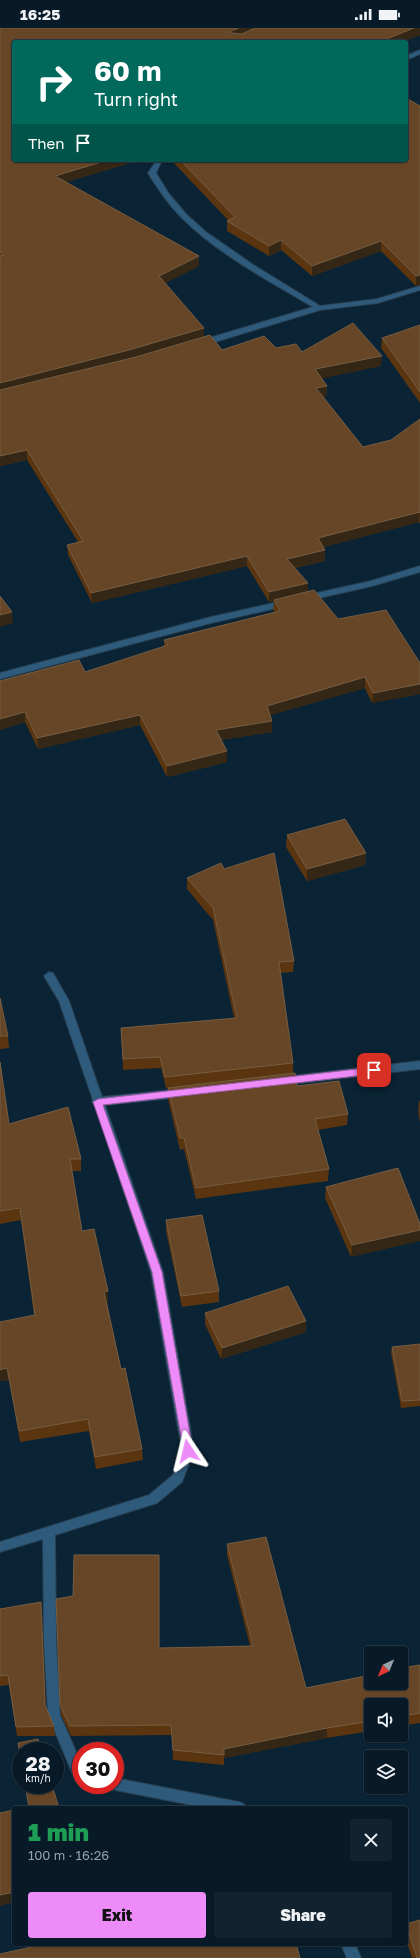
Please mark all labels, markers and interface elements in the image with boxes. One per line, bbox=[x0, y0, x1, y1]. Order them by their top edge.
text: 16:25 bbox=[20, 5, 60, 23]
text: 60 m bbox=[94, 54, 161, 87]
icon: right bbox=[28, 56, 80, 108]
text: Turn right bbox=[94, 88, 178, 110]
icon: arrive bbox=[72, 132, 94, 154]
text: Then bbox=[28, 134, 64, 152]
pin bbox=[357, 1053, 391, 1087]
icon: arrive bbox=[363, 1059, 385, 1081]
position arrow bbox=[167, 1430, 209, 1472]
north arrow bbox=[364, 1646, 408, 1690]
map controls bbox=[364, 1646, 408, 1794]
button: sound bbox=[364, 1698, 408, 1742]
speed limit sign: 30 bbox=[72, 1742, 124, 1794]
button: layers bbox=[364, 1750, 408, 1794]
text: 28 bbox=[25, 1751, 50, 1775]
text: km/h bbox=[25, 1772, 51, 1784]
text: 1 min bbox=[28, 1817, 89, 1846]
button: close bbox=[350, 1819, 392, 1861]
text: 100 m · 16:26 bbox=[28, 1847, 109, 1863]
button: Exit bbox=[28, 1892, 206, 1938]
button: Share bbox=[214, 1892, 392, 1938]

